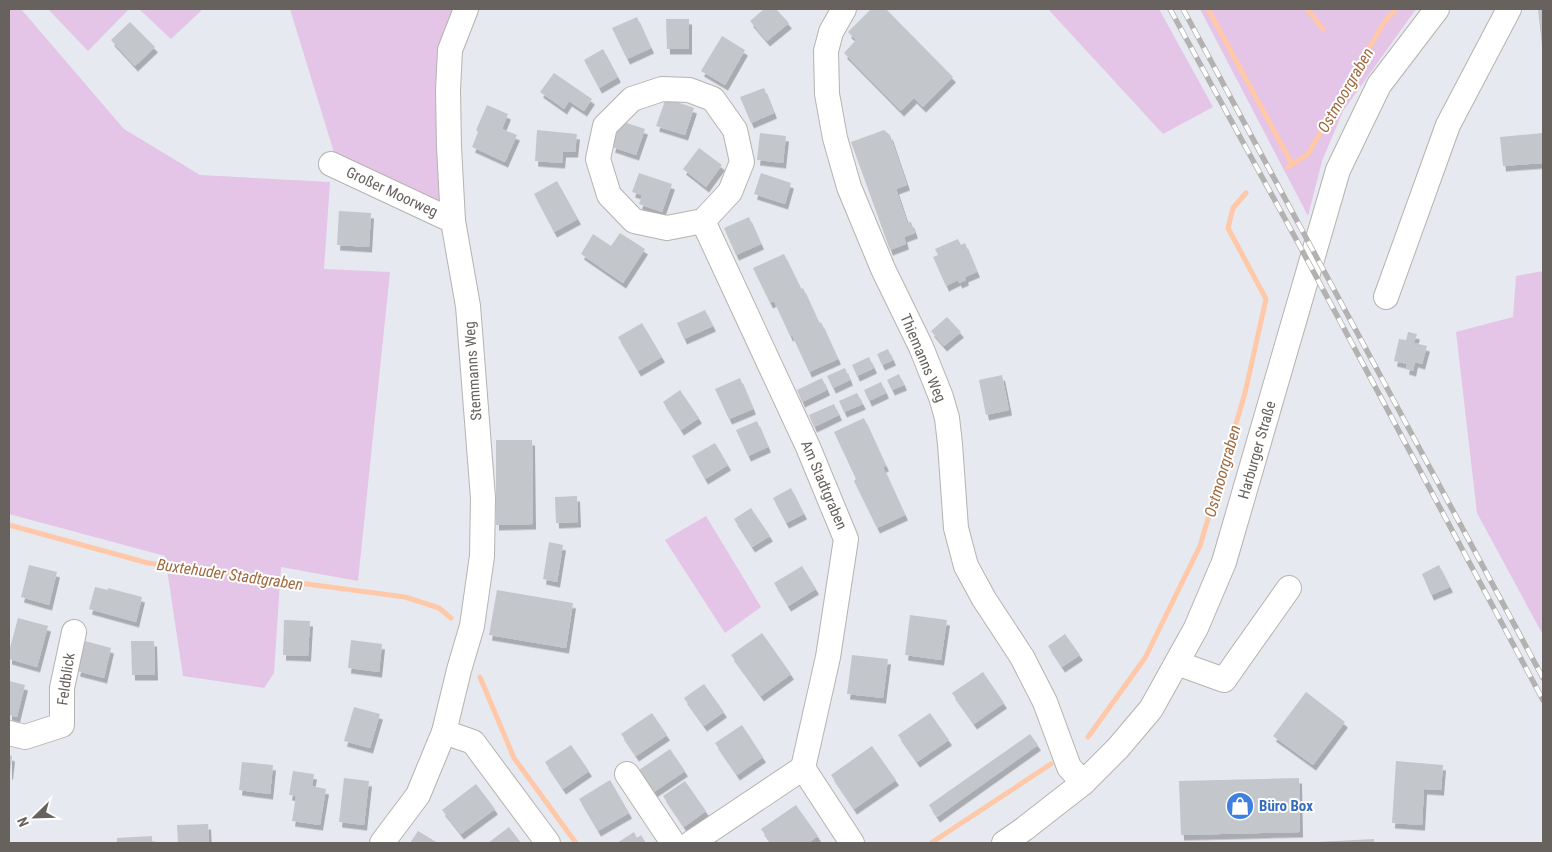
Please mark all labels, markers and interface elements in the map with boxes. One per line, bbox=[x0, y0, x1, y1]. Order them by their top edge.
water label: Ostmoorgraben bbox=[1314, 44, 1377, 136]
street label: Großer Moorweg bbox=[343, 163, 441, 221]
street label: Thiemanns Weg bbox=[896, 311, 950, 405]
street label: Stemmanns Weg bbox=[461, 321, 485, 421]
street label: Harburger Straße bbox=[1234, 399, 1280, 501]
water label: Ostmoorgraben bbox=[1200, 423, 1245, 519]
street label: Am Stadtgraben bbox=[797, 438, 851, 532]
water label: Buxtehuder Stadtgraben bbox=[156, 555, 304, 594]
street label: Feldblick bbox=[53, 651, 79, 706]
shop icon: Büro Box bbox=[1225, 791, 1255, 821]
north arrow bbox=[10, 792, 60, 842]
place label: Büro Box bbox=[1259, 797, 1313, 815]
text: N bbox=[14, 815, 32, 829]

